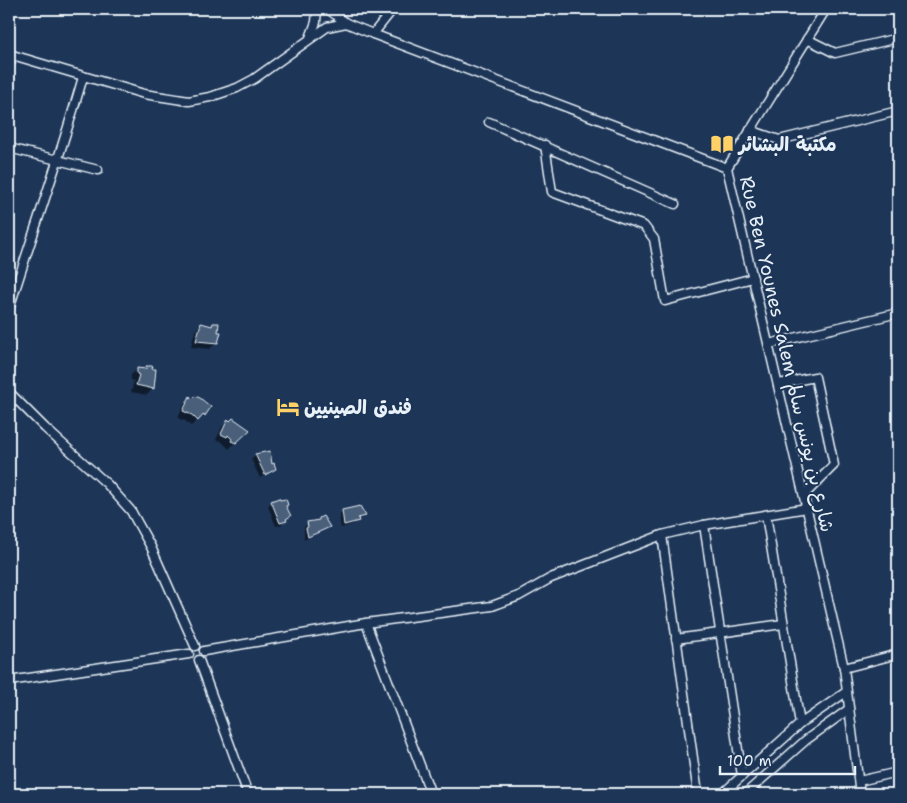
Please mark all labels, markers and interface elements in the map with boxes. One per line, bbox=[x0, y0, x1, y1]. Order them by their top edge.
library icon: مكتبة البشائر bbox=[709, 131, 735, 157]
place label: مكتبة البشائر bbox=[737, 132, 837, 157]
street label: Rue Ben Younes Salem شارع بن يونس سالم bbox=[732, 174, 840, 535]
hotel icon: فندق الصينيين bbox=[275, 394, 301, 420]
place label: فندق الصينيين bbox=[304, 395, 412, 420]
scale bar bbox=[720, 743, 854, 775]
text: 100 m bbox=[727, 751, 772, 771]

